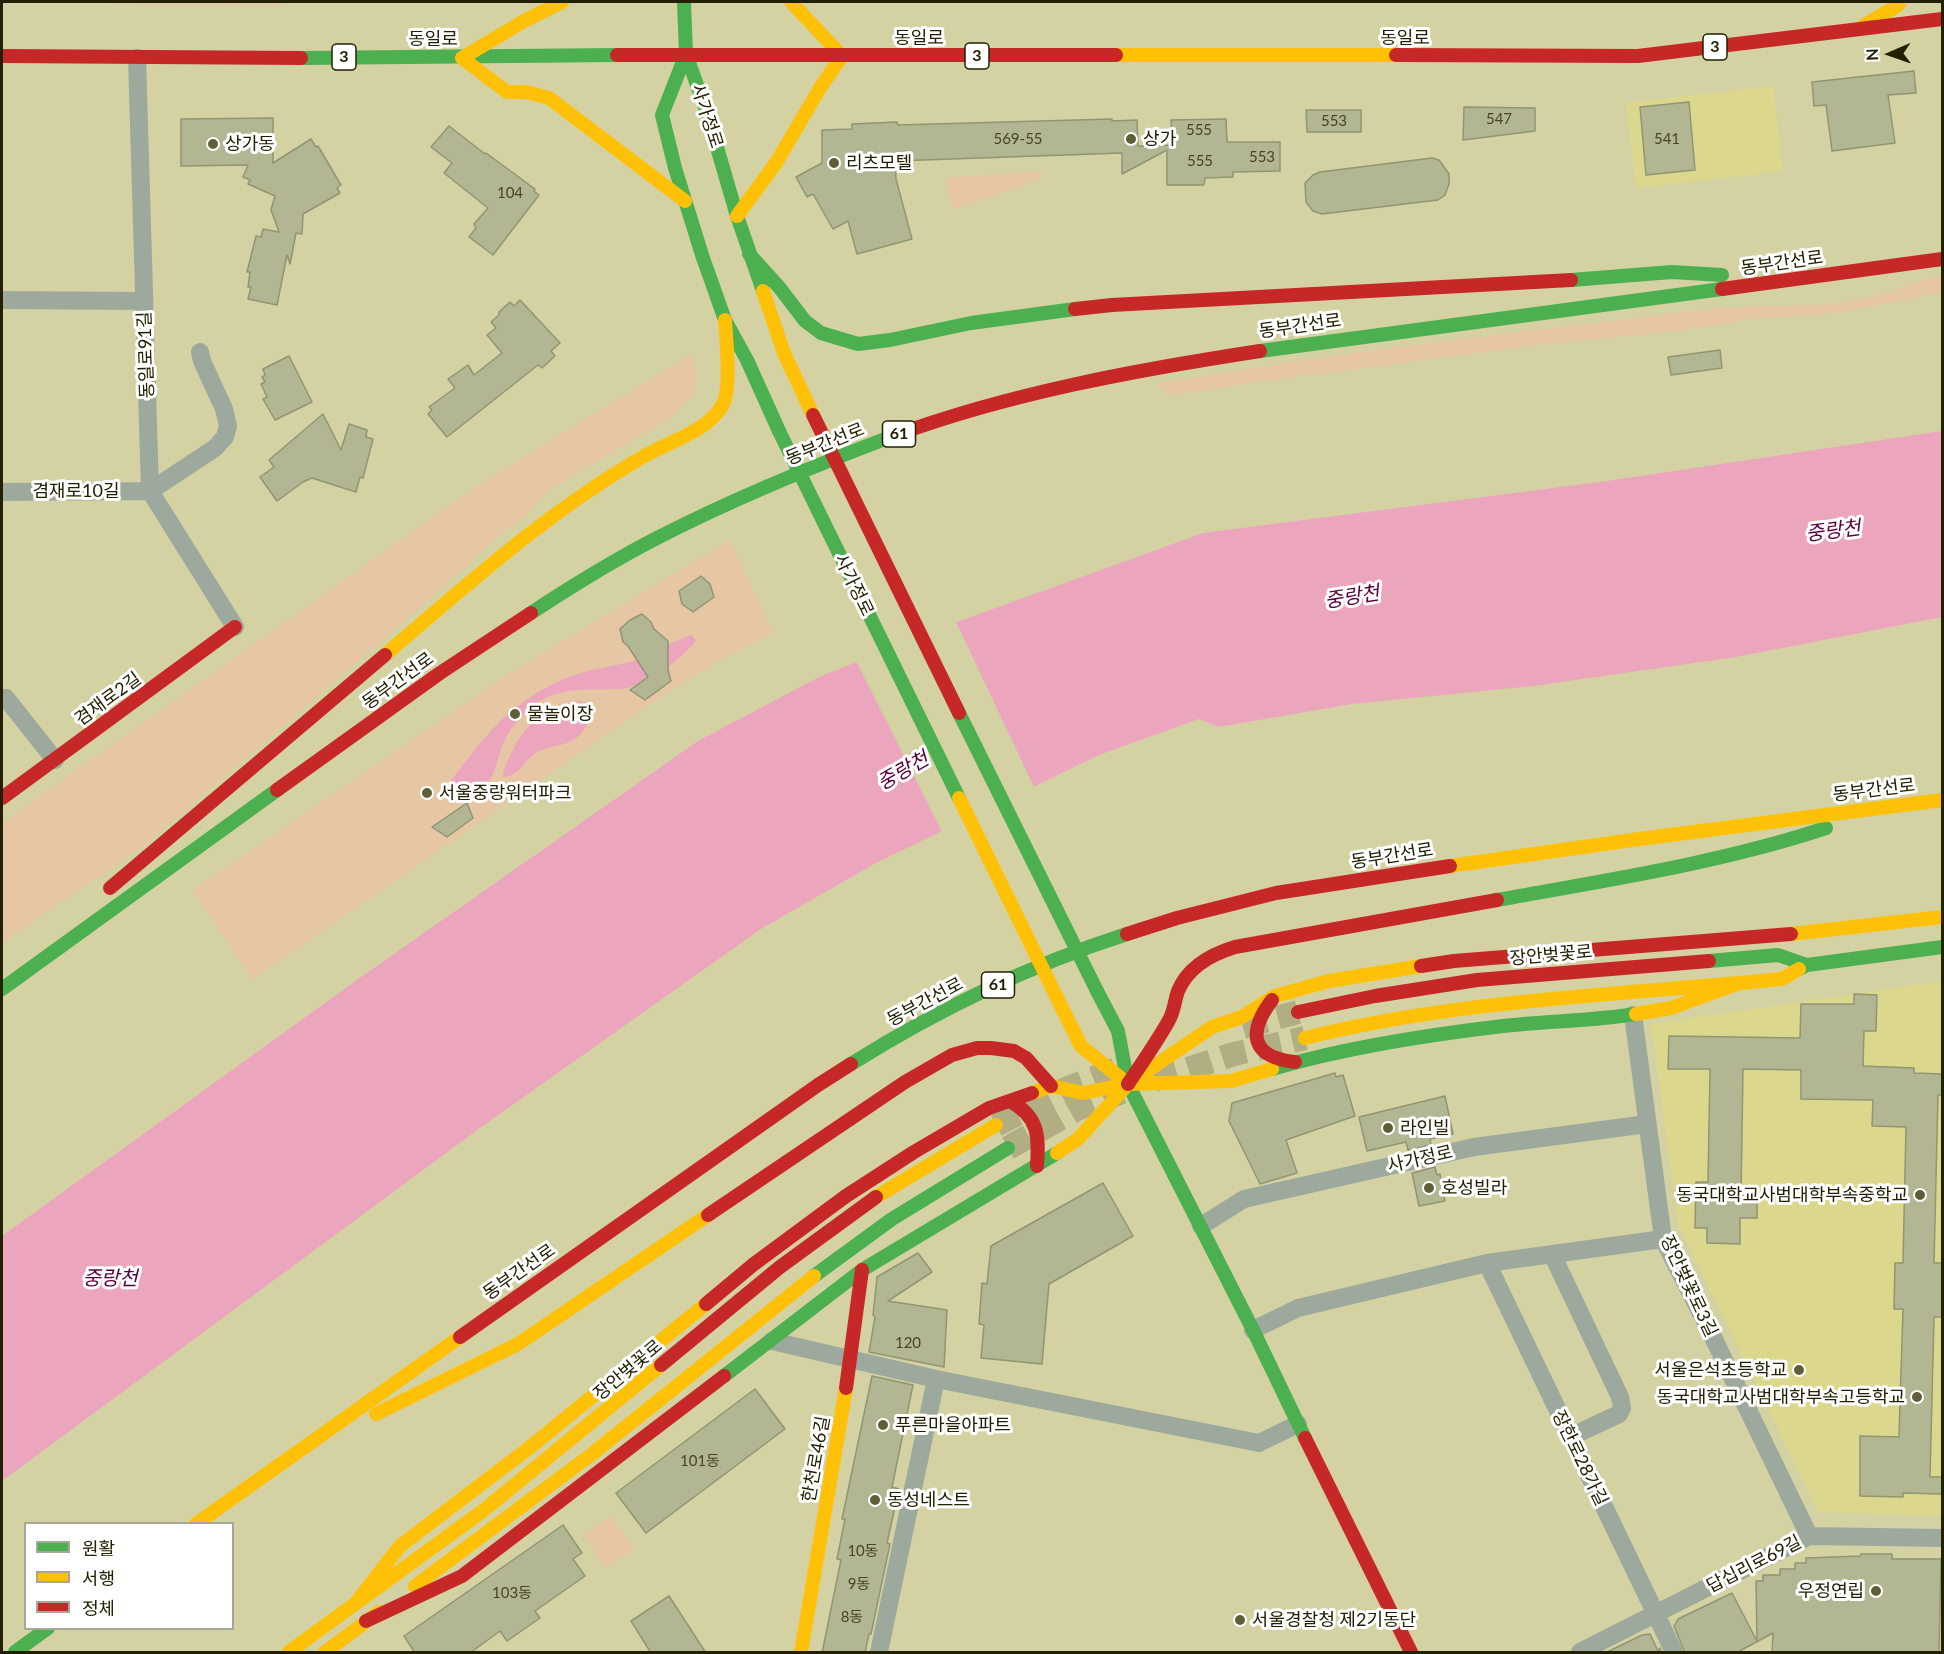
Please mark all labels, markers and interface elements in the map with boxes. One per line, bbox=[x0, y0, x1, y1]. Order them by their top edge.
north arrow bbox=[1860, 24, 1920, 84]
street label: 동일로 bbox=[894, 27, 944, 49]
street label: 동일로 bbox=[1380, 27, 1430, 49]
street label: 동일로 bbox=[408, 28, 458, 50]
road number: 3 bbox=[1703, 34, 1727, 60]
road number: 3 bbox=[965, 43, 989, 69]
road number: 3 bbox=[332, 44, 356, 70]
text: N bbox=[1862, 48, 1881, 61]
street label: 사가정로 bbox=[686, 81, 728, 151]
house number: 547 bbox=[1486, 110, 1512, 128]
house number: 553 bbox=[1321, 112, 1347, 130]
house number: 555 bbox=[1186, 121, 1212, 139]
place label: 상가 bbox=[1143, 128, 1176, 150]
house number: 569-55 bbox=[993, 130, 1043, 148]
house number: 541 bbox=[1654, 130, 1680, 148]
marker: 상가 bbox=[1124, 132, 1138, 146]
place label: 상가동 bbox=[225, 133, 275, 155]
marker: 상가동 bbox=[206, 137, 220, 151]
house number: 553 bbox=[1249, 148, 1275, 166]
place label: 리츠모텔 bbox=[846, 152, 912, 174]
house number: 555 bbox=[1187, 152, 1213, 170]
marker: 리츠모텔 bbox=[827, 156, 841, 170]
house number: 104 bbox=[497, 184, 523, 202]
street label: 동부간선로 bbox=[1739, 247, 1825, 279]
street label: 동부간선로 bbox=[1257, 310, 1343, 342]
street label: 동일로91길 bbox=[134, 311, 158, 399]
street label: 동부간선로 bbox=[783, 418, 867, 470]
road number: 61 bbox=[882, 421, 916, 447]
street label: 겸재로10길 bbox=[32, 480, 120, 502]
water label: 중랑천 bbox=[1804, 516, 1862, 546]
street label: 사가정로 bbox=[830, 550, 878, 620]
water label: 중랑천 bbox=[1323, 581, 1381, 613]
street label: 동부간선로 bbox=[358, 648, 438, 714]
street label: 겸재로2길 bbox=[71, 668, 145, 730]
place label: 물놀이장 bbox=[527, 703, 593, 725]
marker: 물놀이장 bbox=[508, 707, 522, 721]
water label: 중랑천 bbox=[873, 747, 933, 795]
street label: 동부간선로 bbox=[1832, 774, 1916, 806]
place label: 서울중랑워터파크 bbox=[439, 782, 571, 804]
marker: 서울중랑워터파크 bbox=[420, 786, 434, 800]
street label: 동부간선로 bbox=[1349, 839, 1435, 873]
street label: 장안벚꽃로 bbox=[1509, 941, 1593, 969]
road number: 61 bbox=[982, 972, 1014, 998]
street label: 동부간선로 bbox=[883, 973, 967, 1031]
place label: 라인빌 bbox=[1400, 1117, 1450, 1139]
marker: 라인빌 bbox=[1381, 1121, 1395, 1135]
street label: 사가정로 bbox=[1385, 1141, 1455, 1177]
place label: 호성빌라 bbox=[1441, 1177, 1507, 1199]
marker: 호성빌라 bbox=[1422, 1181, 1436, 1195]
place label: 동국대학교사범대학부속중학교 bbox=[1676, 1184, 1908, 1206]
marker: 동국대학교사범대학부속중학교 bbox=[1913, 1188, 1927, 1202]
street label: 장안벚꽃로3길 bbox=[1656, 1232, 1722, 1340]
street label: 동부간선로 bbox=[479, 1239, 559, 1305]
water label: 중랑천 bbox=[82, 1267, 138, 1291]
house number: 120 bbox=[895, 1334, 921, 1352]
street label: 장안벚꽃로 bbox=[589, 1335, 667, 1405]
place label: 서울은석초등학교 bbox=[1655, 1359, 1787, 1381]
marker: 서울은석초등학교 bbox=[1792, 1363, 1806, 1377]
place label: 동국대학교사범대학부속고등학교 bbox=[1657, 1386, 1905, 1408]
marker: 동국대학교사범대학부속고등학교 bbox=[1910, 1390, 1924, 1404]
street label: 장한로28가길 bbox=[1548, 1407, 1612, 1509]
street label: 한천로46길 bbox=[798, 1414, 834, 1504]
place label: 푸른마을아파트 bbox=[895, 1414, 1011, 1436]
marker: 푸른마을아파트 bbox=[876, 1418, 890, 1432]
house number: 101동 bbox=[680, 1452, 720, 1470]
place label: 동성네스트 bbox=[887, 1489, 970, 1511]
marker: 동성네스트 bbox=[868, 1493, 882, 1507]
legend bbox=[24, 1522, 234, 1630]
street label: 답십리로69길 bbox=[1703, 1531, 1805, 1597]
text: 원활 bbox=[82, 1537, 115, 1559]
house number: 10동 bbox=[847, 1542, 879, 1560]
text: 서행 bbox=[82, 1567, 115, 1589]
house number: 9동 bbox=[848, 1575, 870, 1593]
place label: 우정연립 bbox=[1798, 1580, 1864, 1602]
house number: 103동 bbox=[492, 1584, 532, 1602]
marker: 우정연립 bbox=[1869, 1584, 1883, 1598]
text: 정체 bbox=[82, 1597, 115, 1619]
house number: 8동 bbox=[841, 1608, 863, 1626]
place label: 서울경찰청 제2기동단 bbox=[1252, 1609, 1416, 1631]
marker: 서울경찰청 제2기동단 bbox=[1233, 1613, 1247, 1627]

